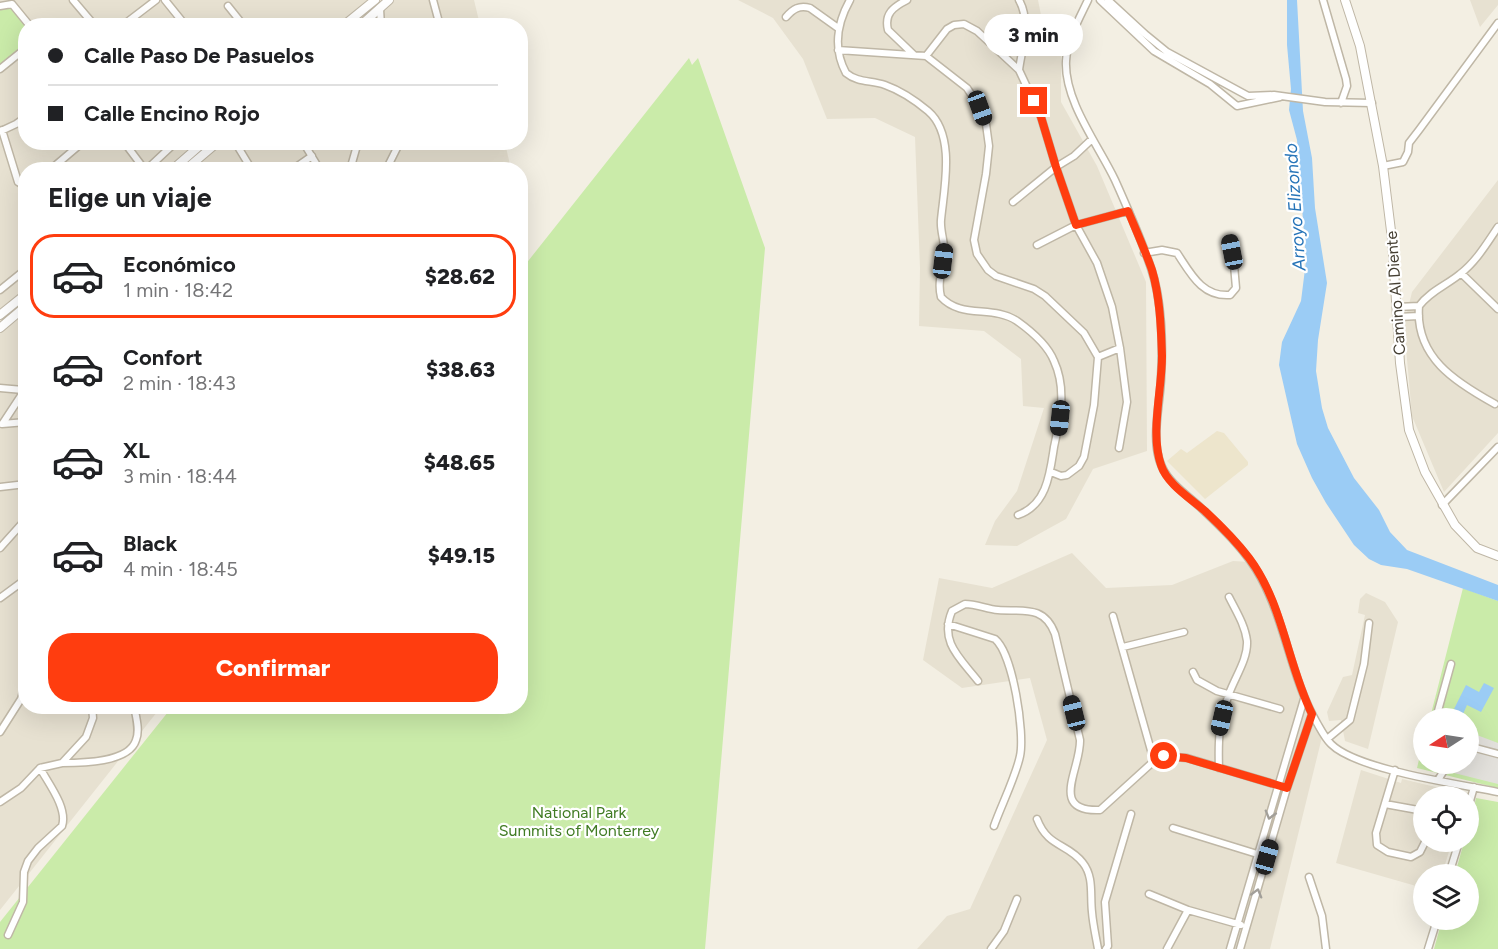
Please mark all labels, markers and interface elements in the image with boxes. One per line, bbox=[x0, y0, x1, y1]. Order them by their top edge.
callout: 3 min bbox=[984, 14, 1084, 56]
text: 3 min bbox=[1008, 23, 1059, 47]
text: Calle Paso De Pasuelos bbox=[84, 42, 314, 69]
route end bbox=[1020, 87, 1047, 114]
car bbox=[965, 88, 995, 128]
text: Calle Encino Rojo bbox=[84, 100, 260, 127]
water label: Arroyo Elizondo bbox=[1280, 142, 1311, 273]
text: Elige un viaje bbox=[48, 181, 212, 214]
street label: Camino Al Diente bbox=[1382, 230, 1409, 356]
car bbox=[1220, 233, 1244, 271]
car bbox=[932, 242, 954, 280]
icon: car bbox=[51, 249, 105, 303]
text: Económico bbox=[123, 251, 236, 278]
text: $28.62 bbox=[425, 263, 495, 290]
text: 1 min · 18:42 bbox=[123, 278, 233, 302]
icon: car bbox=[51, 342, 105, 396]
text: Confort bbox=[123, 344, 203, 371]
text: $38.63 bbox=[426, 356, 495, 383]
text: 2 min · 18:43 bbox=[123, 371, 236, 395]
car bbox=[1049, 399, 1071, 437]
icon: car bbox=[51, 435, 105, 489]
text: XL bbox=[123, 437, 150, 464]
text: $48.65 bbox=[424, 449, 495, 476]
text: 3 min · 18:44 bbox=[123, 464, 237, 488]
icon: car bbox=[51, 528, 105, 582]
text: Black bbox=[123, 530, 177, 557]
text: $49.15 bbox=[428, 542, 495, 569]
text: 4 min · 18:45 bbox=[123, 557, 238, 581]
button: Confirmar bbox=[48, 633, 498, 702]
car bbox=[1061, 693, 1087, 733]
car bbox=[1209, 698, 1235, 738]
north arrow bbox=[1413, 708, 1479, 774]
map controls bbox=[1413, 708, 1479, 930]
route start bbox=[1150, 742, 1177, 769]
button: locate bbox=[1413, 786, 1479, 852]
park label: National Park Summits of Monterrey bbox=[499, 803, 660, 840]
one-way arrow bbox=[1265, 809, 1277, 820]
car bbox=[1253, 837, 1281, 877]
button: layers bbox=[1413, 864, 1479, 930]
one-way arrow bbox=[1250, 888, 1262, 899]

